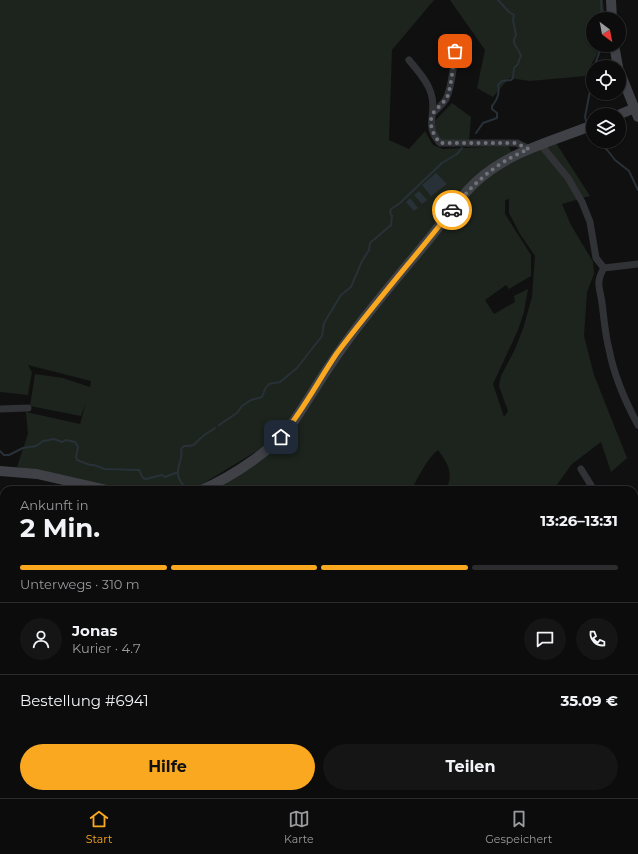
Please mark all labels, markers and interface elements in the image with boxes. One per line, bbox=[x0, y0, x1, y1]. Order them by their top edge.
north arrow bbox=[586, 12, 626, 52]
map controls bbox=[586, 12, 626, 148]
pin bbox=[438, 34, 472, 68]
icon: bag bbox=[444, 40, 466, 62]
button: locate bbox=[586, 60, 626, 100]
button: layers bbox=[586, 108, 626, 148]
courier bbox=[432, 190, 472, 230]
icon: car bbox=[441, 199, 463, 221]
pin bbox=[264, 420, 298, 454]
icon: home bbox=[270, 426, 292, 448]
text: Ankunft in bbox=[20, 497, 89, 513]
text: 13:26–13:31 bbox=[540, 511, 618, 530]
text: 2 Min. bbox=[20, 512, 100, 544]
text: Unterwegs · 310 m bbox=[20, 576, 140, 592]
button: person bbox=[20, 618, 62, 660]
button: chat bbox=[524, 618, 566, 660]
button: phone bbox=[576, 618, 618, 660]
text: Jonas bbox=[72, 621, 118, 640]
text: Kurier · 4.7 bbox=[72, 640, 141, 656]
text: Bestellung #6941 bbox=[20, 691, 149, 710]
text: 35.09 € bbox=[560, 691, 618, 710]
button: Hilfe bbox=[20, 744, 315, 790]
button: Teilen bbox=[323, 744, 618, 790]
tab: Start bbox=[86, 808, 112, 846]
tab: Karte bbox=[284, 808, 314, 846]
tab: Gespeichert bbox=[485, 808, 552, 846]

